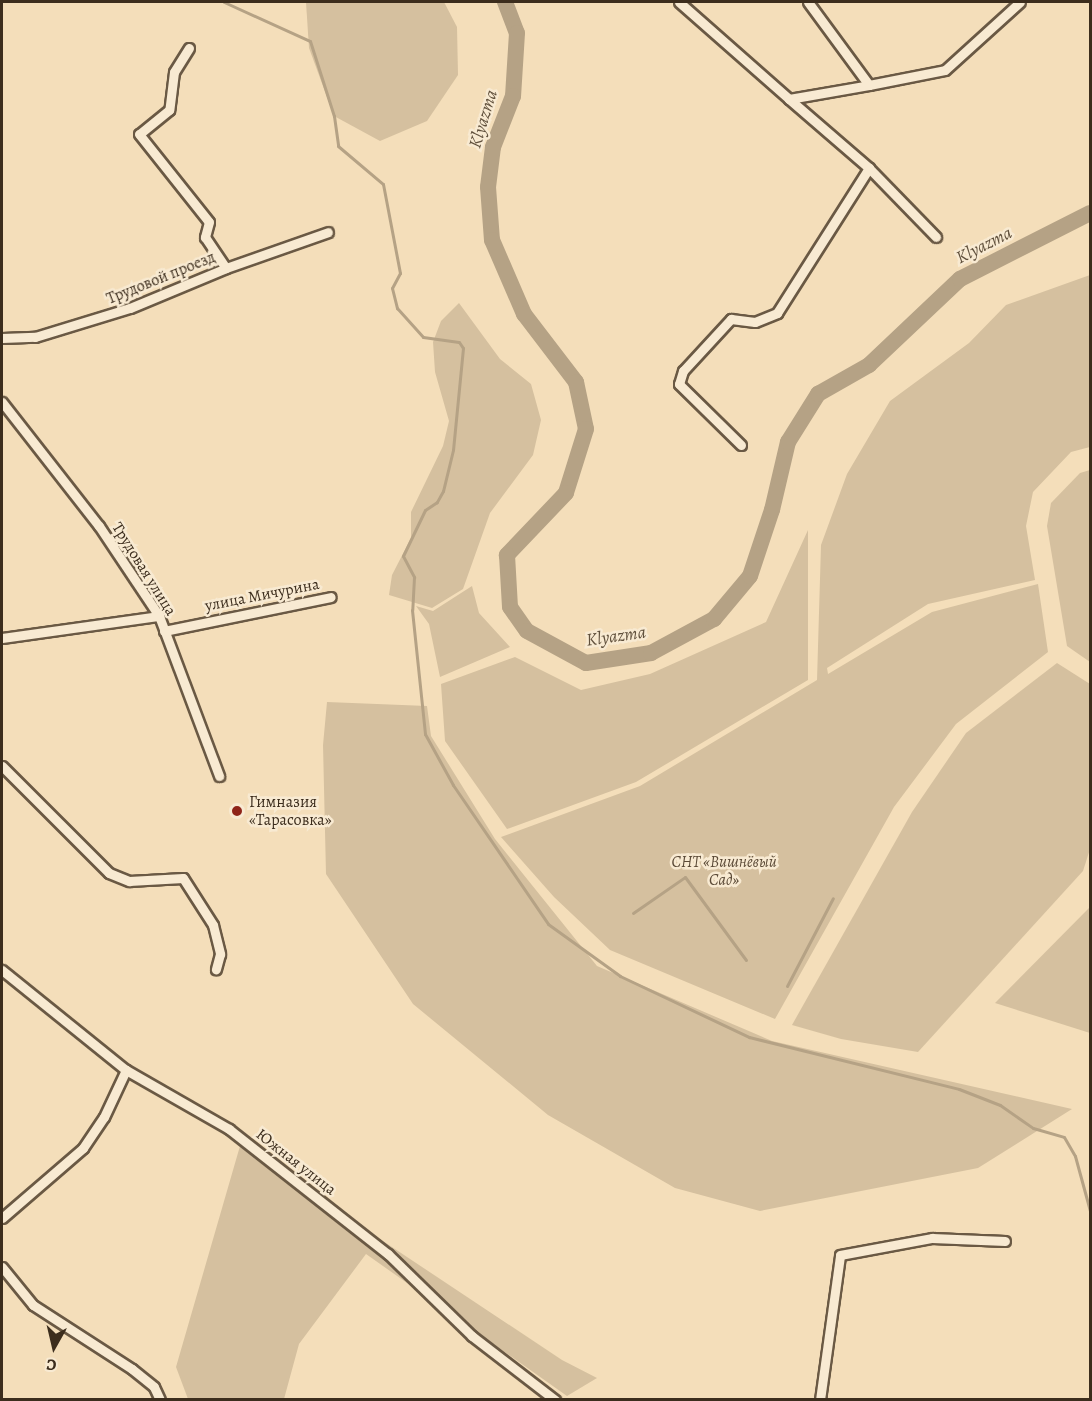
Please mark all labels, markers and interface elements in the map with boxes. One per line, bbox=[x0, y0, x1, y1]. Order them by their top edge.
water label: Klyazma bbox=[464, 87, 502, 151]
water label: Klyazma bbox=[952, 222, 1016, 268]
street label: Трудовой проезд bbox=[104, 247, 218, 309]
street label: Трудовая улица bbox=[108, 519, 180, 619]
street label: улица Мичурина bbox=[203, 574, 321, 616]
water label: Klyazma bbox=[585, 621, 647, 651]
place label: Гимназия «Тарасовка» bbox=[249, 792, 332, 830]
marker: Гимназия «Тарасовка» bbox=[230, 804, 244, 818]
park label: СНТ «Вишнёвый Сад» bbox=[671, 852, 777, 890]
street label: Южная улица bbox=[252, 1125, 340, 1199]
north arrow bbox=[24, 1317, 84, 1377]
text: С bbox=[45, 1353, 58, 1376]

